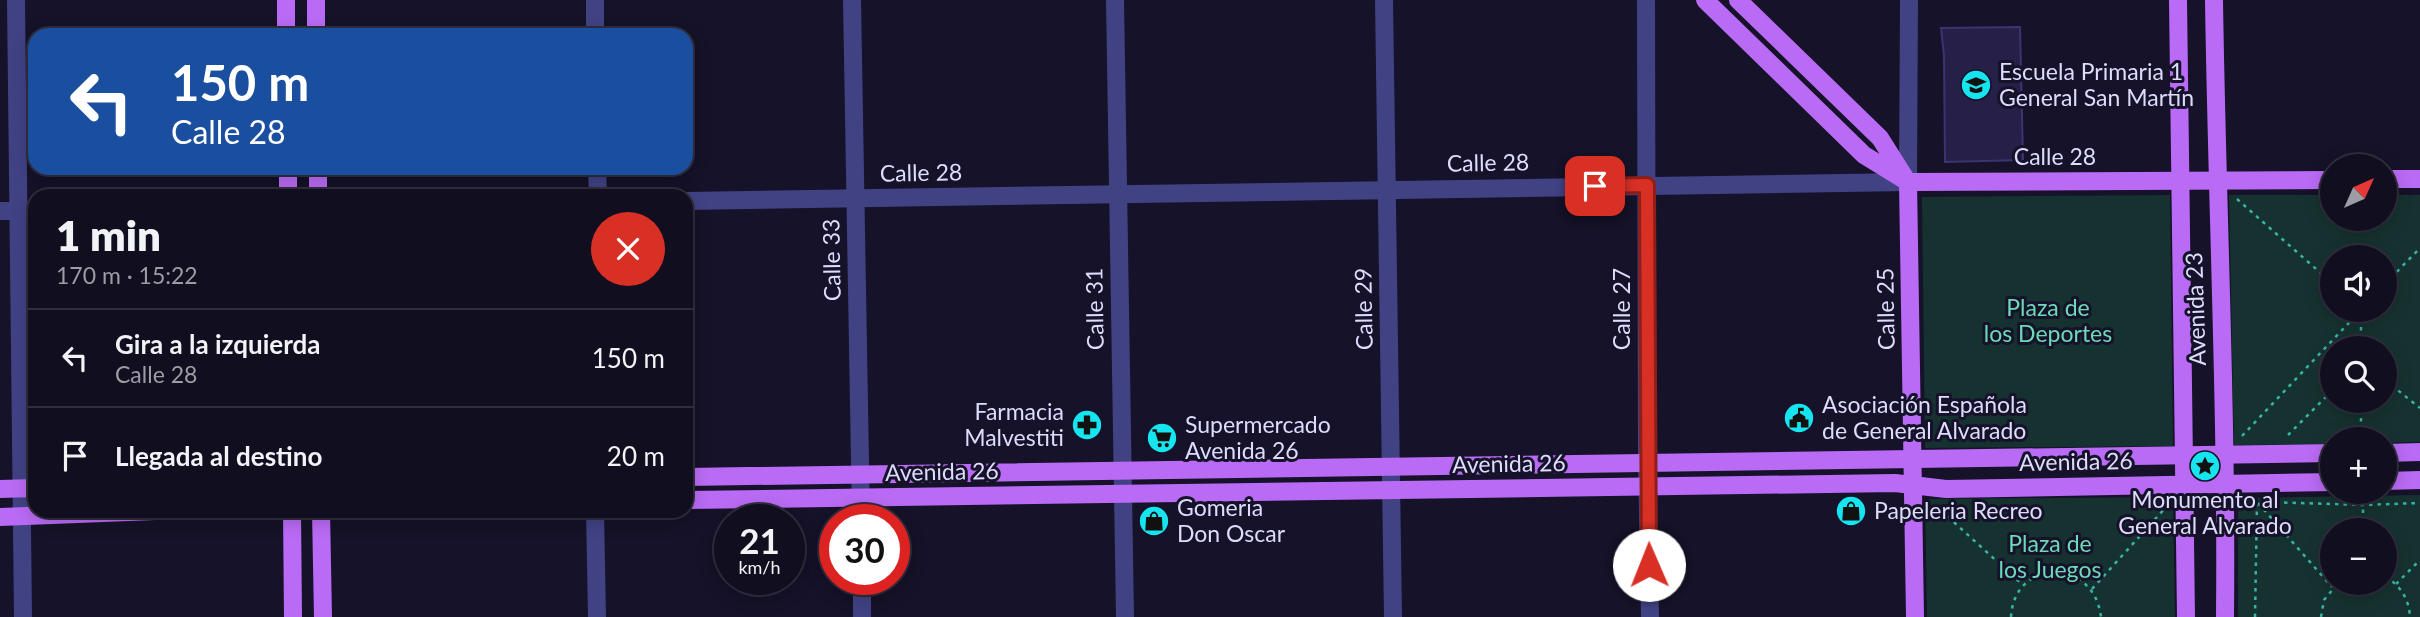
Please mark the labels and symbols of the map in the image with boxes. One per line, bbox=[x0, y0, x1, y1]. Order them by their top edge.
place label: Escuela Primaria 1 General San Martín bbox=[1999, 57, 2194, 111]
school or university icon: Escuela Primaria 1 General San Martín bbox=[1959, 68, 1993, 102]
street label: Calle 28 bbox=[2014, 142, 2096, 170]
street label: Calle 28 bbox=[1447, 147, 1529, 177]
north arrow bbox=[2320, 154, 2398, 231]
pin bbox=[1565, 156, 1625, 216]
street label: Calle 28 bbox=[880, 157, 962, 187]
street label: Calle 33 bbox=[816, 219, 846, 301]
street label: Avenida 23 bbox=[2179, 252, 2211, 366]
street label: Calle 31 bbox=[1079, 268, 1109, 350]
street label: Calle 29 bbox=[1348, 268, 1378, 350]
street label: Calle 27 bbox=[1607, 268, 1635, 350]
street label: Calle 25 bbox=[1870, 268, 1900, 350]
park label: Plaza de los Deportes bbox=[1984, 293, 2112, 347]
place label: Asociación Española de General Alvarado bbox=[1822, 390, 2027, 444]
place label: Farmacia Malvestiti bbox=[964, 397, 1064, 451]
public building icon: Asociación Española de General Alvarado bbox=[1782, 401, 1816, 435]
pharmacy icon: Farmacia Malvestiti bbox=[1070, 408, 1104, 442]
place label: Supermercado Avenida 26 bbox=[1185, 410, 1331, 464]
supermarket icon: Supermercado Avenida 26 bbox=[1145, 421, 1179, 455]
street label: Avenida 26 bbox=[2019, 446, 2133, 476]
street label: Avenida 26 bbox=[1452, 448, 1566, 478]
place icon: Monumento al General Alvarado bbox=[2188, 449, 2222, 483]
street label: Avenida 26 bbox=[885, 456, 999, 486]
place label: Monumento al General Alvarado bbox=[2118, 485, 2292, 539]
place label: Gomeria Don Oscar bbox=[1177, 493, 1286, 547]
shop icon: Papeleria Recreo bbox=[1834, 494, 1868, 528]
place label: Papeleria Recreo bbox=[1874, 496, 2043, 524]
speed limit sign: 30 bbox=[819, 504, 910, 595]
shop icon: Gomeria Don Oscar bbox=[1137, 504, 1171, 538]
position arrow bbox=[1612, 528, 1686, 602]
park label: Plaza de los Juegos bbox=[1999, 529, 2101, 583]

